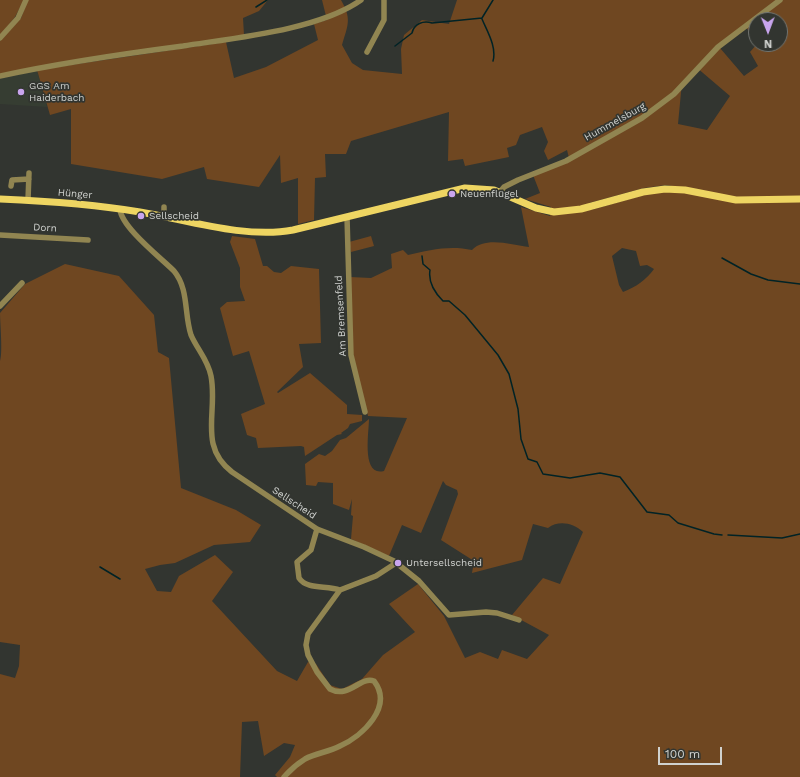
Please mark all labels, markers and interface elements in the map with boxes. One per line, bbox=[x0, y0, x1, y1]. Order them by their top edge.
north arrow bbox=[748, 12, 788, 52]
text: N bbox=[764, 37, 772, 50]
place label: GGS Am Haiderbach bbox=[29, 80, 84, 104]
marker: GGS Am Haiderbach bbox=[16, 87, 26, 97]
street label: Hummelsburg bbox=[582, 100, 648, 144]
street label: Hünger bbox=[57, 187, 93, 201]
place label: Neuenflügel bbox=[460, 188, 518, 200]
marker: Neuenflügel bbox=[447, 189, 457, 199]
place label: Sellscheid bbox=[149, 210, 199, 222]
marker: Sellscheid bbox=[136, 211, 146, 221]
street label: Dorn bbox=[33, 221, 57, 235]
street label: Am Bremsenfeld bbox=[333, 275, 349, 357]
street label: Sellscheid bbox=[270, 484, 318, 522]
place label: Untersellscheid bbox=[406, 557, 482, 569]
marker: Untersellscheid bbox=[393, 558, 403, 568]
scale bar bbox=[660, 739, 724, 765]
text: 100 m bbox=[665, 747, 700, 761]

